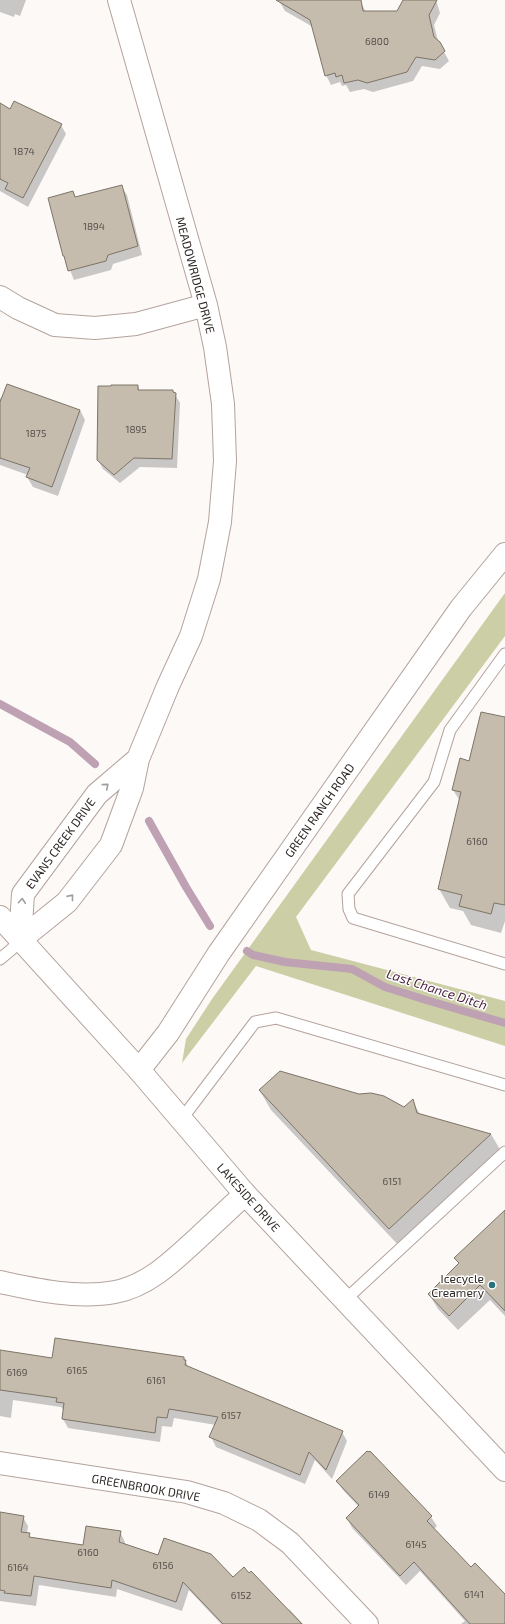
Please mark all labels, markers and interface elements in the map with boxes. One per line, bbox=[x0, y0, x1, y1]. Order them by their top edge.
house number: 6800 bbox=[365, 35, 389, 47]
house number: 1874 bbox=[13, 145, 35, 157]
street label: MEADOWRIDGE DRIVE bbox=[174, 215, 218, 335]
house number: 1894 bbox=[83, 220, 105, 232]
house number: 1895 bbox=[125, 423, 147, 435]
house number: 1875 bbox=[26, 427, 46, 439]
street label: GREEN RANCH ROAD bbox=[281, 760, 357, 860]
one-way arrow bbox=[102, 783, 109, 790]
street label: EVANS CREEK DRIVE bbox=[22, 795, 98, 891]
house number: 6160 bbox=[466, 835, 488, 847]
one-way arrow bbox=[67, 894, 74, 901]
one-way arrow bbox=[18, 898, 27, 904]
water label: Last Chance Ditch bbox=[385, 965, 489, 1013]
street label: LAKESIDE DRIVE bbox=[215, 1160, 284, 1234]
house number: 6151 bbox=[382, 1175, 402, 1187]
place label: Icecycle Creamery bbox=[431, 1271, 485, 1299]
marker: Icecycle Creamery bbox=[487, 1280, 497, 1290]
house number: 6165 bbox=[67, 1364, 87, 1376]
house number: 6169 bbox=[6, 1366, 28, 1378]
house number: 6161 bbox=[146, 1374, 166, 1386]
house number: 6157 bbox=[221, 1409, 241, 1421]
street label: GREENBROOK DRIVE bbox=[91, 1471, 202, 1503]
house number: 6149 bbox=[368, 1488, 390, 1500]
house number: 6145 bbox=[405, 1538, 427, 1550]
house number: 6160 bbox=[77, 1546, 99, 1558]
house number: 6156 bbox=[153, 1559, 174, 1571]
house number: 6164 bbox=[7, 1561, 29, 1573]
house number: 6141 bbox=[464, 1588, 484, 1600]
house number: 6152 bbox=[231, 1589, 252, 1601]

